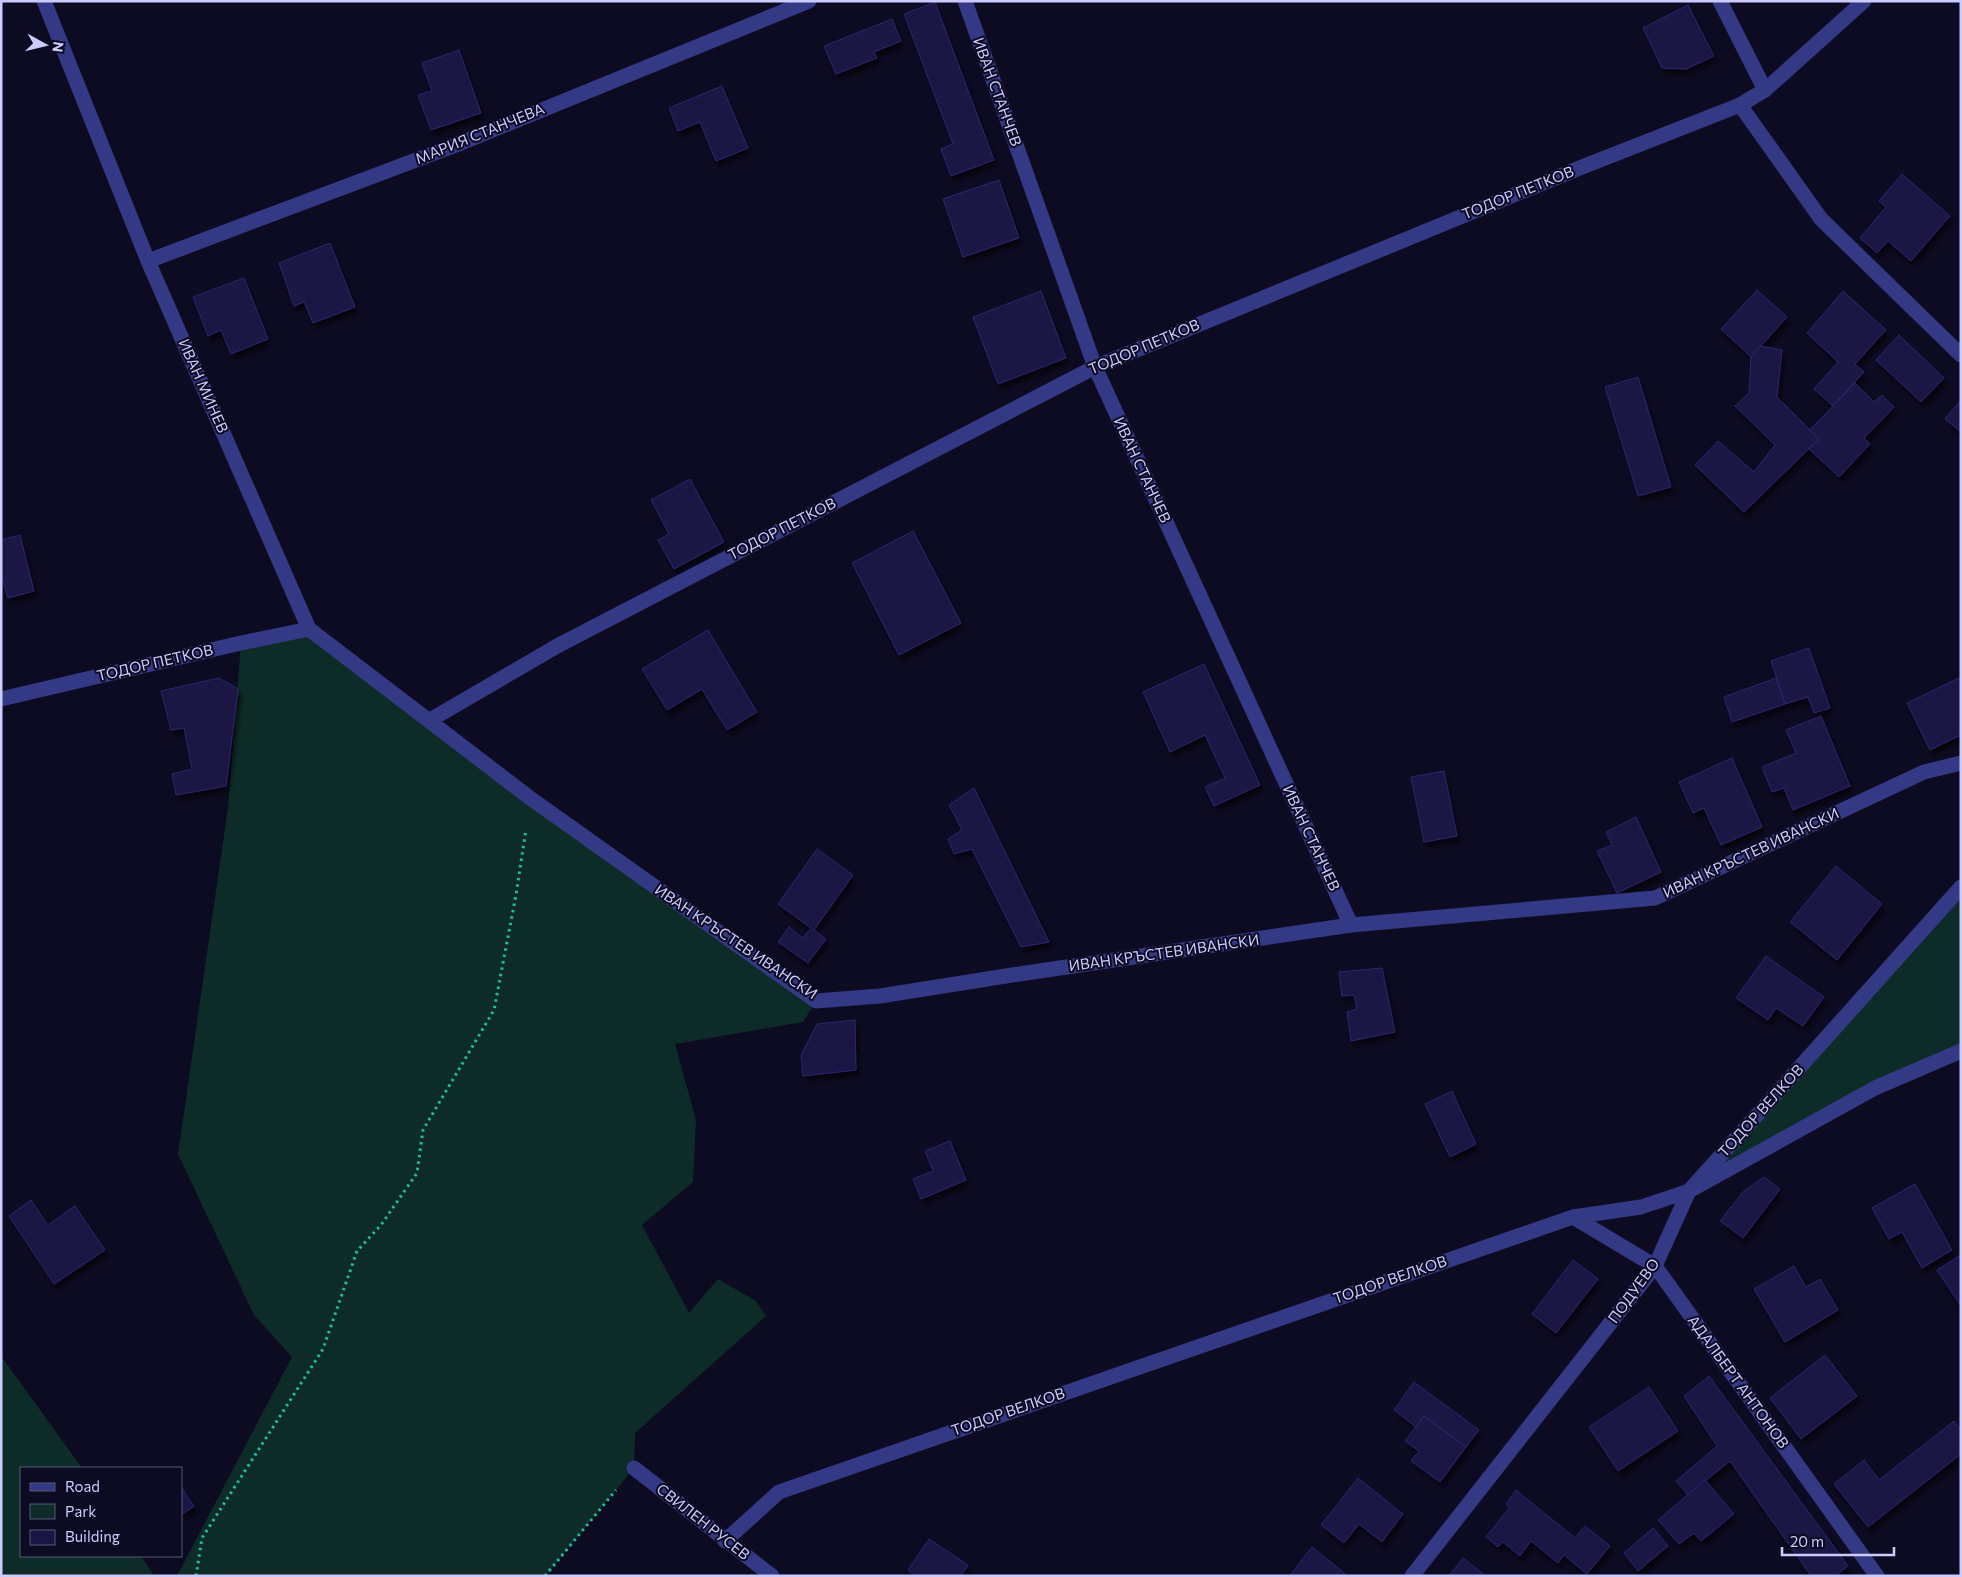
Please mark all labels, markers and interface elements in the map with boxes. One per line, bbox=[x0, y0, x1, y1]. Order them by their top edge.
north arrow bbox=[20, 20, 70, 70]
street label: ИВАН СТАНЧЕВ bbox=[970, 35, 1026, 149]
text: N bbox=[49, 40, 68, 53]
street label: МАРИЯ СТАНЧЕВА bbox=[412, 99, 547, 167]
street label: ТОДОР ПЕТКОВ bbox=[1459, 161, 1576, 223]
street label: ТОДОР ПЕТКОВ bbox=[1085, 314, 1202, 378]
street label: ИВАН МИНЕВ bbox=[175, 336, 233, 436]
street label: ИВАН СТАНЧЕВ bbox=[1111, 414, 1175, 525]
street label: ТОДОР ПЕТКОВ bbox=[725, 493, 839, 563]
street label: ТОДОР ПЕТКОВ bbox=[95, 640, 215, 684]
street label: ИВАН СТАНЧЕВ bbox=[1280, 782, 1344, 893]
street label: ИВАН КРЪСТЕВ ИВАНСКИ bbox=[1660, 803, 1842, 901]
street label: ИВАН КРЪСТЕВ ИВАНСКИ bbox=[652, 880, 821, 1002]
street label: ИВАН КРЪСТЕВ ИВАНСКИ bbox=[1067, 930, 1260, 974]
street label: ТОДОР ВЕЛКОВ bbox=[1714, 1060, 1807, 1161]
street label: ТОДОР ВЕЛКОВ bbox=[1331, 1251, 1449, 1307]
street label: ПОДУЕВО bbox=[1604, 1255, 1663, 1326]
street label: АДАЛБЕРТ АНТОНОВ bbox=[1684, 1311, 1793, 1452]
street label: ТОДОР ВЕЛКОВ bbox=[949, 1383, 1067, 1439]
legend bbox=[20, 1467, 182, 1557]
text: Road bbox=[65, 1477, 100, 1495]
street label: СВИЛЕН РУСЕВ bbox=[653, 1479, 754, 1563]
text: Park bbox=[65, 1502, 96, 1520]
scale bar bbox=[1782, 1524, 1894, 1556]
text: Building bbox=[65, 1527, 120, 1545]
text: 20 m bbox=[1790, 1532, 1824, 1550]

